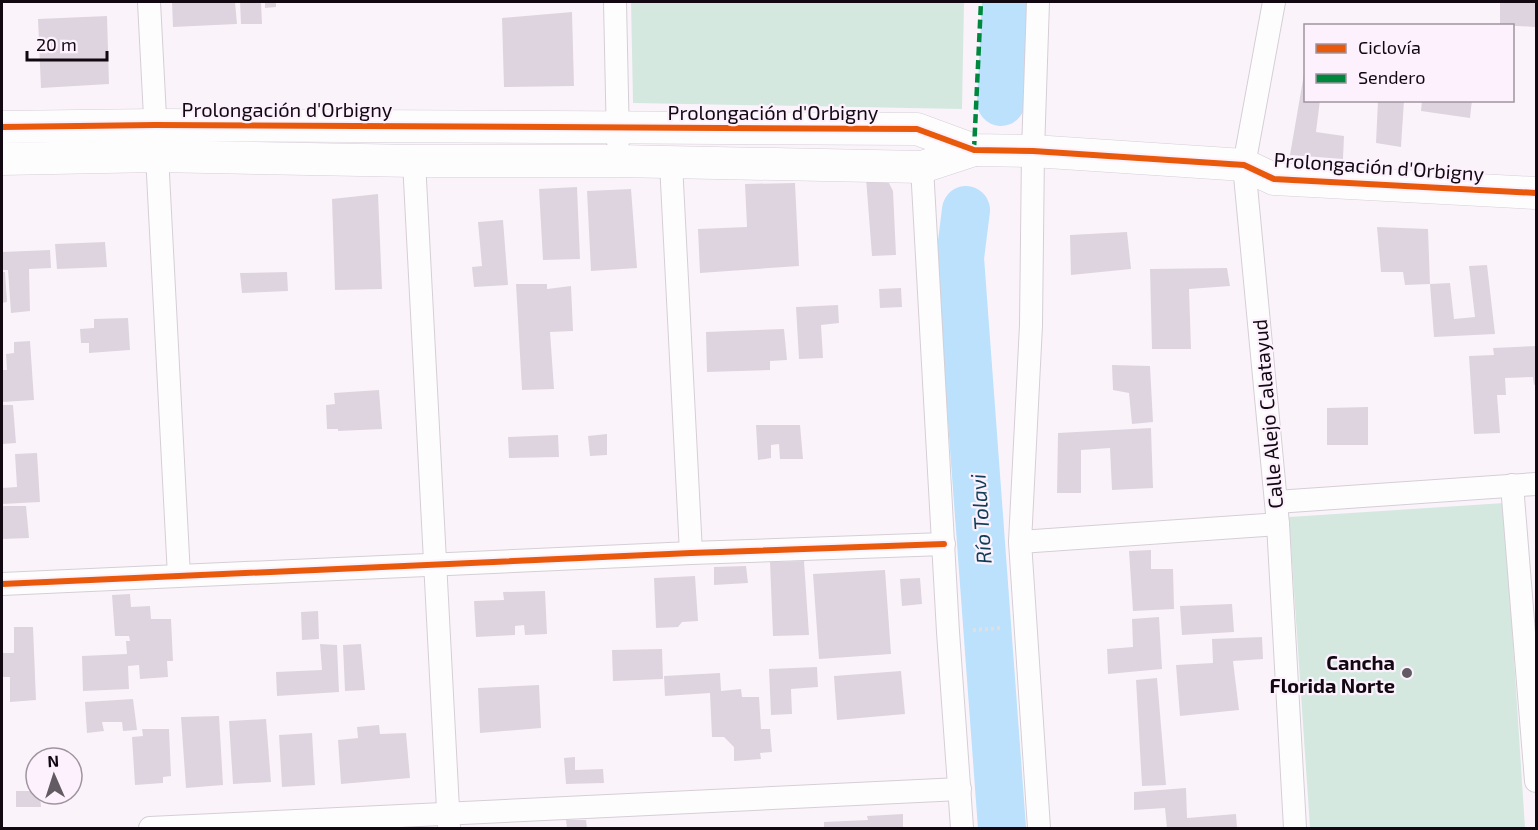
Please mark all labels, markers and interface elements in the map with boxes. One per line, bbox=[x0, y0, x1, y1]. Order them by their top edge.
scale bar bbox=[27, 24, 106, 62]
legend bbox=[1304, 24, 1514, 102]
text: 20 m bbox=[36, 33, 77, 55]
text: Ciclovía bbox=[1358, 36, 1421, 58]
text: Sendero bbox=[1358, 66, 1425, 88]
street label: Prolongación d'Orbigny bbox=[182, 97, 393, 121]
street label: Prolongación d'Orbigny bbox=[668, 100, 879, 124]
street label: Prolongación d'Orbigny bbox=[1273, 147, 1485, 185]
street label: Calle Alejo Calatayud bbox=[1247, 318, 1287, 510]
water label: Río Tolavi bbox=[964, 473, 996, 565]
place label: Cancha Florida Norte bbox=[1270, 650, 1395, 697]
marker: Cancha Florida Norte bbox=[1400, 666, 1414, 680]
north arrow bbox=[24, 746, 84, 806]
text: N bbox=[47, 751, 59, 770]

